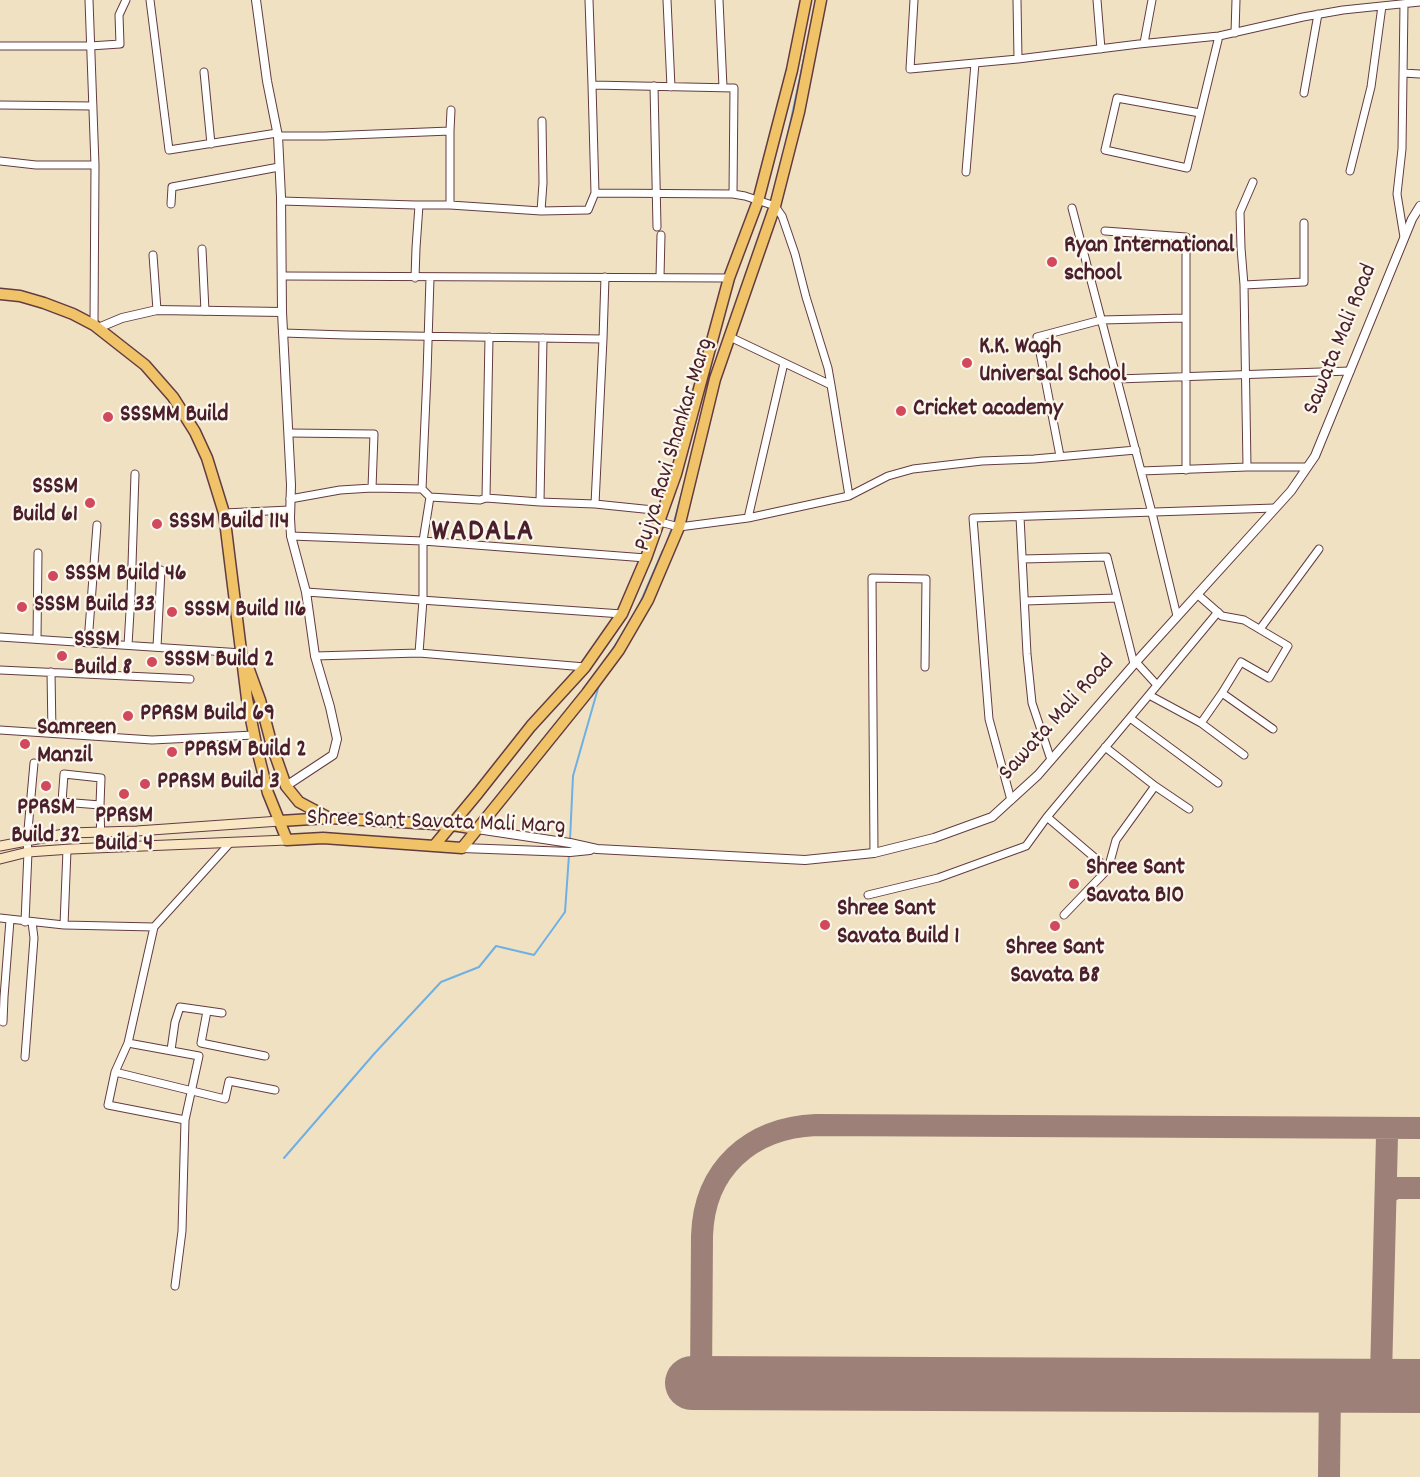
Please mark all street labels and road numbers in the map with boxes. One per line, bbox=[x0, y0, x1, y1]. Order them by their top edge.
street label: Sawata Mali Road bbox=[1299, 260, 1385, 420]
street label: Pujya Ravi Shankar Marg bbox=[630, 335, 722, 555]
street label: Sawata Mali Road bbox=[994, 650, 1122, 788]
street label: Shree Sant Savata Mali Marg bbox=[306, 805, 566, 843]

